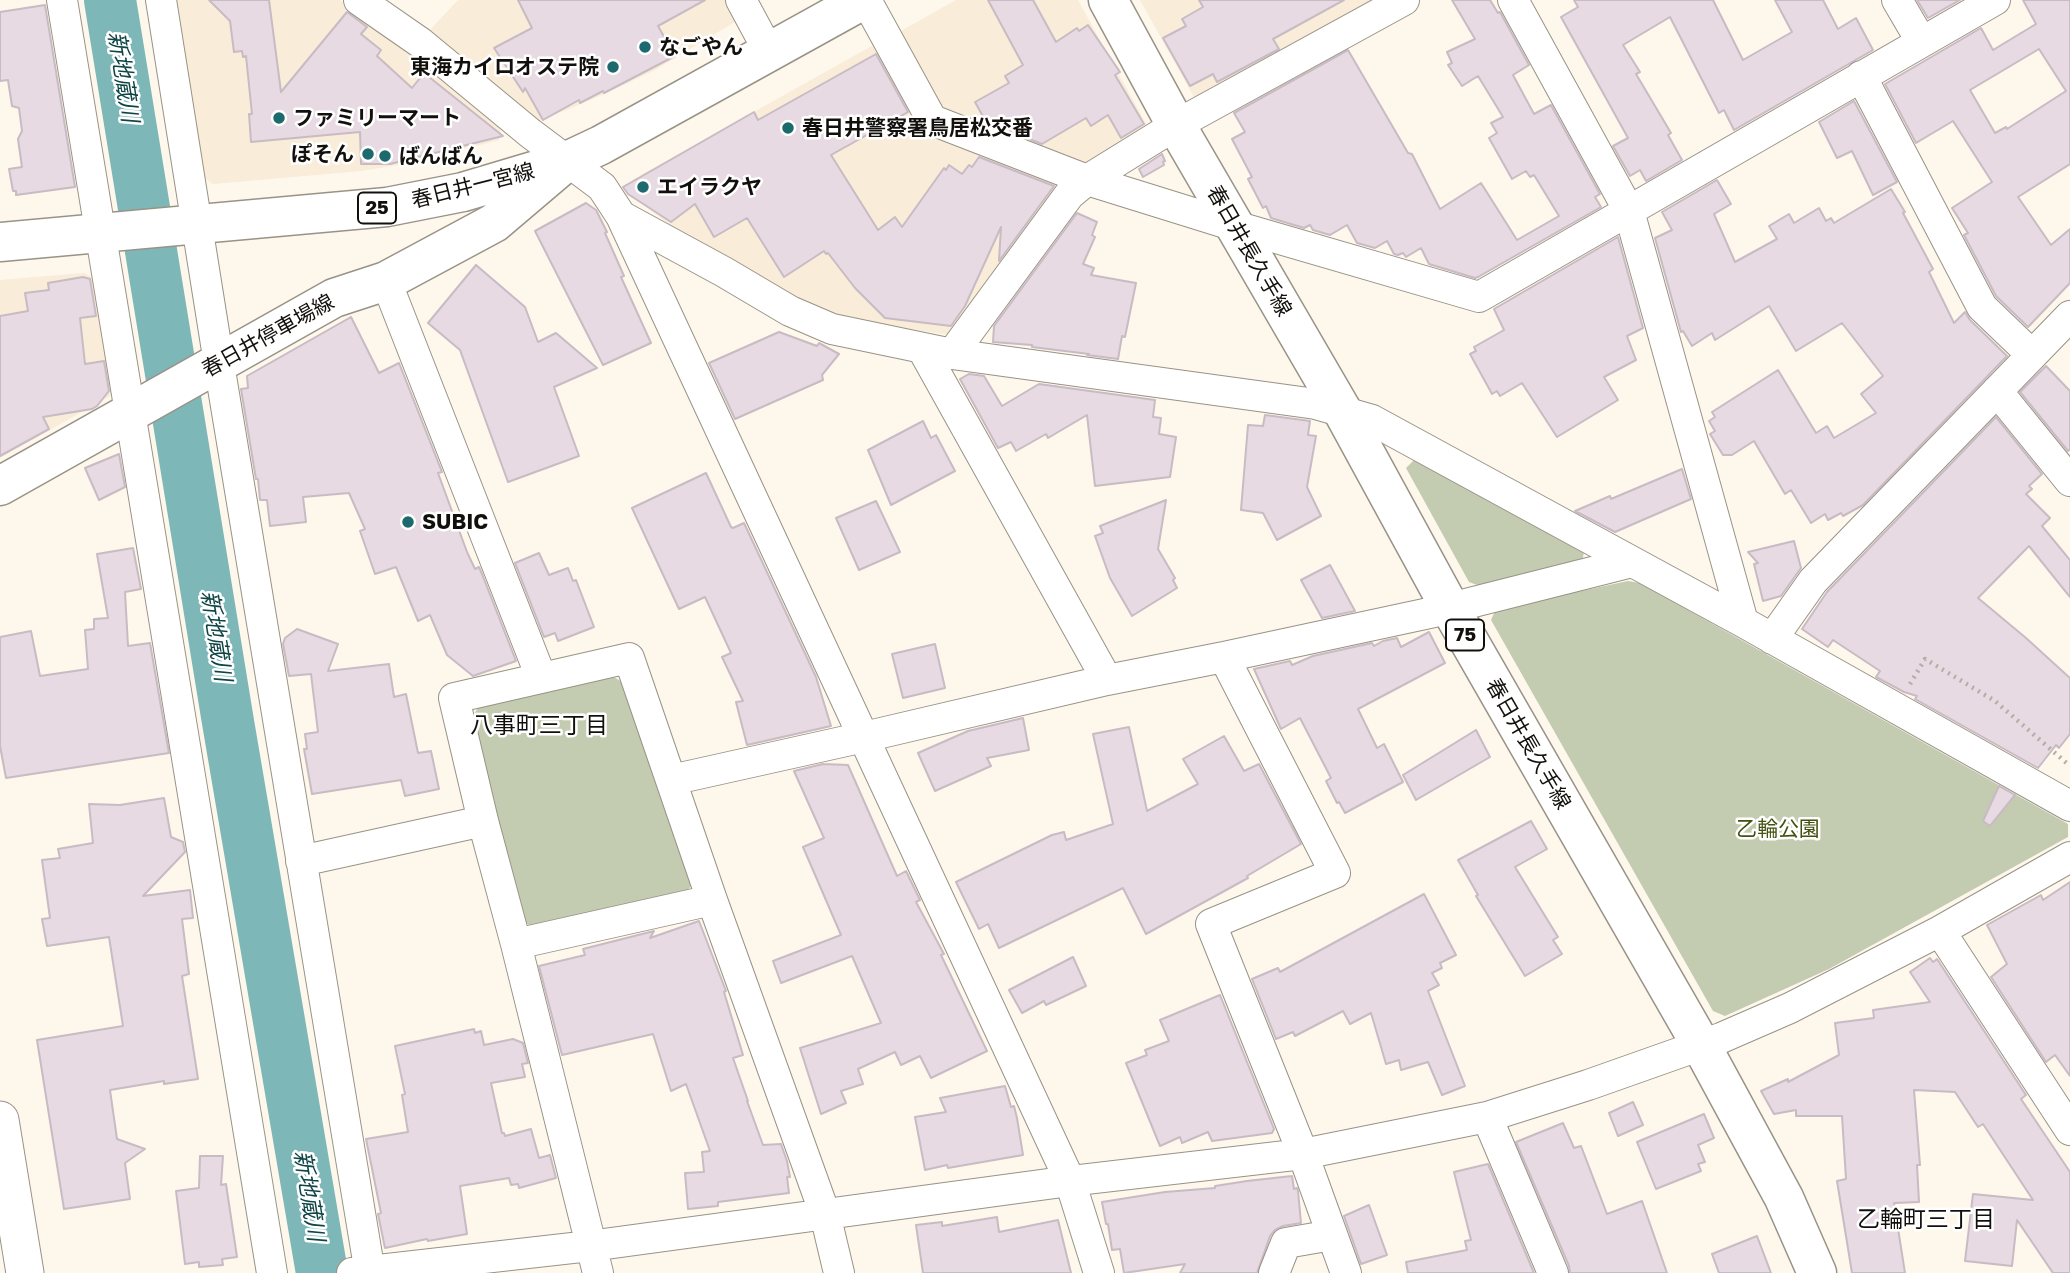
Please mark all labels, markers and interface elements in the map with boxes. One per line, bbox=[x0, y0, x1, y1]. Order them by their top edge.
water label: 新地蔵川 bbox=[102, 29, 144, 125]
place label: なごやん bbox=[659, 34, 743, 60]
marker: なごやん bbox=[637, 39, 653, 55]
place label: 東海カイロオステ院 bbox=[410, 54, 599, 80]
marker: 東海カイロオステ院 bbox=[605, 59, 621, 75]
place label: ファミリーマート bbox=[293, 105, 461, 131]
marker: ファミリーマート bbox=[271, 110, 287, 126]
place label: 春日井警察署鳥居松交番 bbox=[802, 115, 1033, 141]
marker: 春日井警察署鳥居松交番 bbox=[780, 120, 796, 136]
place label: ぽそん bbox=[291, 141, 354, 167]
place label: ばんばん bbox=[399, 143, 483, 169]
marker: ぽそん bbox=[360, 146, 376, 162]
marker: ばんばん bbox=[377, 148, 393, 164]
street label: 春日井一宮線 bbox=[409, 159, 537, 213]
place label: エイラクヤ bbox=[657, 174, 762, 200]
marker: エイラクヤ bbox=[635, 179, 651, 195]
street label: 春日井長久手線 bbox=[1201, 181, 1297, 321]
road number: 25 bbox=[358, 192, 396, 224]
street label: 春日井停車場線 bbox=[198, 289, 338, 383]
place label: SUBIC bbox=[422, 509, 488, 535]
marker: SUBIC bbox=[400, 514, 416, 530]
water label: 新地蔵川 bbox=[195, 588, 237, 684]
road number: 75 bbox=[1446, 620, 1484, 650]
street label: 春日井長久手線 bbox=[1480, 674, 1576, 814]
district label: 八事町三丁目 bbox=[470, 712, 608, 740]
park label: 乙輪公園 bbox=[1736, 816, 1820, 842]
water label: 新地蔵川 bbox=[288, 1148, 330, 1244]
district label: 乙輪町三丁目 bbox=[1857, 1206, 1995, 1234]

